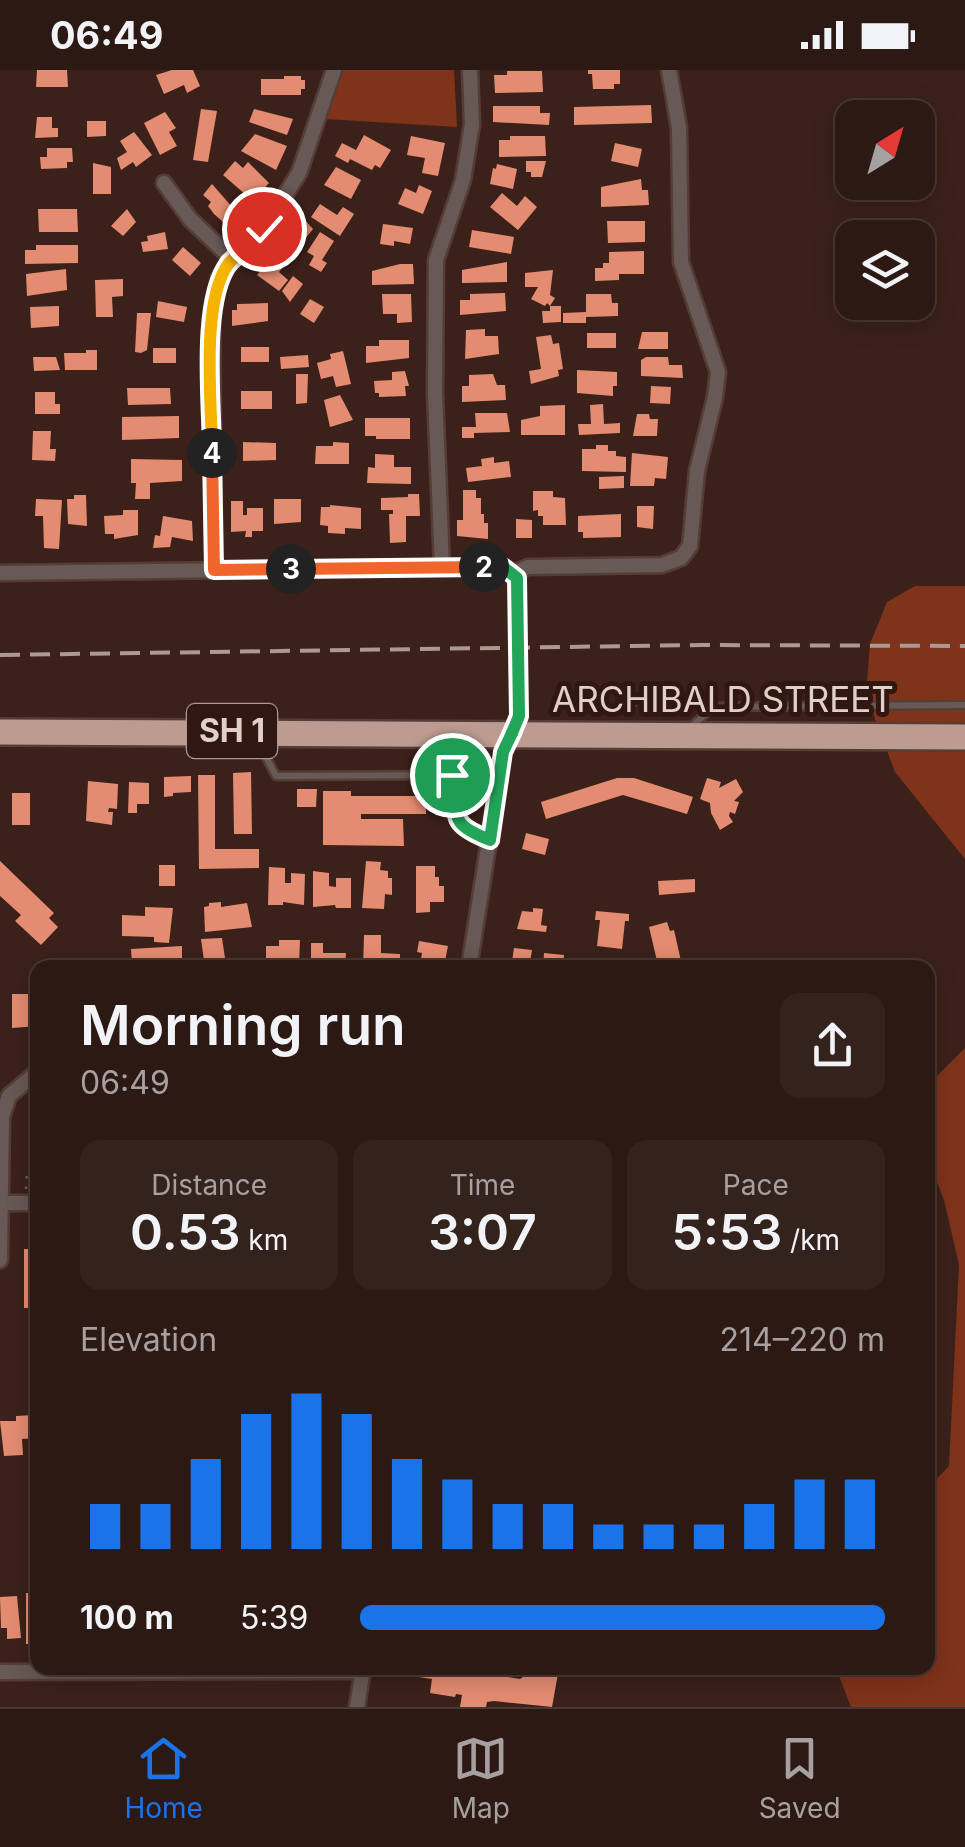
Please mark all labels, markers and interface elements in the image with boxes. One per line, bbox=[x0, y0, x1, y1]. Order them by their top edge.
text: 06:49 bbox=[50, 12, 163, 58]
north arrow bbox=[835, 100, 935, 200]
map controls bbox=[835, 100, 935, 320]
pin bbox=[222, 187, 307, 272]
icon: check bbox=[237, 202, 292, 257]
button: layers bbox=[835, 220, 935, 320]
pin: 4 bbox=[187, 428, 237, 478]
text: 4 bbox=[203, 436, 221, 470]
pin: 2 bbox=[459, 542, 509, 592]
pin: 3 bbox=[266, 544, 316, 594]
text: 2 bbox=[475, 550, 493, 584]
text: 3 bbox=[282, 552, 300, 586]
street label: ARCHIBALD STREET bbox=[552, 678, 894, 720]
road number: SH 1 bbox=[187, 704, 277, 758]
pin bbox=[410, 733, 495, 818]
icon: arrive bbox=[425, 748, 480, 803]
text: Morning run bbox=[80, 992, 406, 1058]
button: share bbox=[780, 993, 885, 1098]
text: 06:49 bbox=[80, 1063, 170, 1102]
text: Distance bbox=[151, 1168, 267, 1202]
text: Time bbox=[450, 1168, 515, 1202]
text: Pace bbox=[723, 1168, 789, 1202]
text: 0.53 bbox=[130, 1202, 240, 1262]
text: 3:07 bbox=[428, 1202, 537, 1262]
text: 5:53 bbox=[672, 1202, 782, 1262]
text: km bbox=[240, 1223, 288, 1257]
text: /km bbox=[782, 1223, 840, 1257]
text: Elevation bbox=[80, 1320, 217, 1359]
text: 214–220 m bbox=[720, 1320, 885, 1359]
text: 100 m bbox=[80, 1598, 174, 1637]
text: 5:39 bbox=[240, 1598, 308, 1637]
tab: Home bbox=[124, 1731, 203, 1825]
tab: Map bbox=[452, 1731, 510, 1825]
tab: Saved bbox=[759, 1731, 841, 1825]

